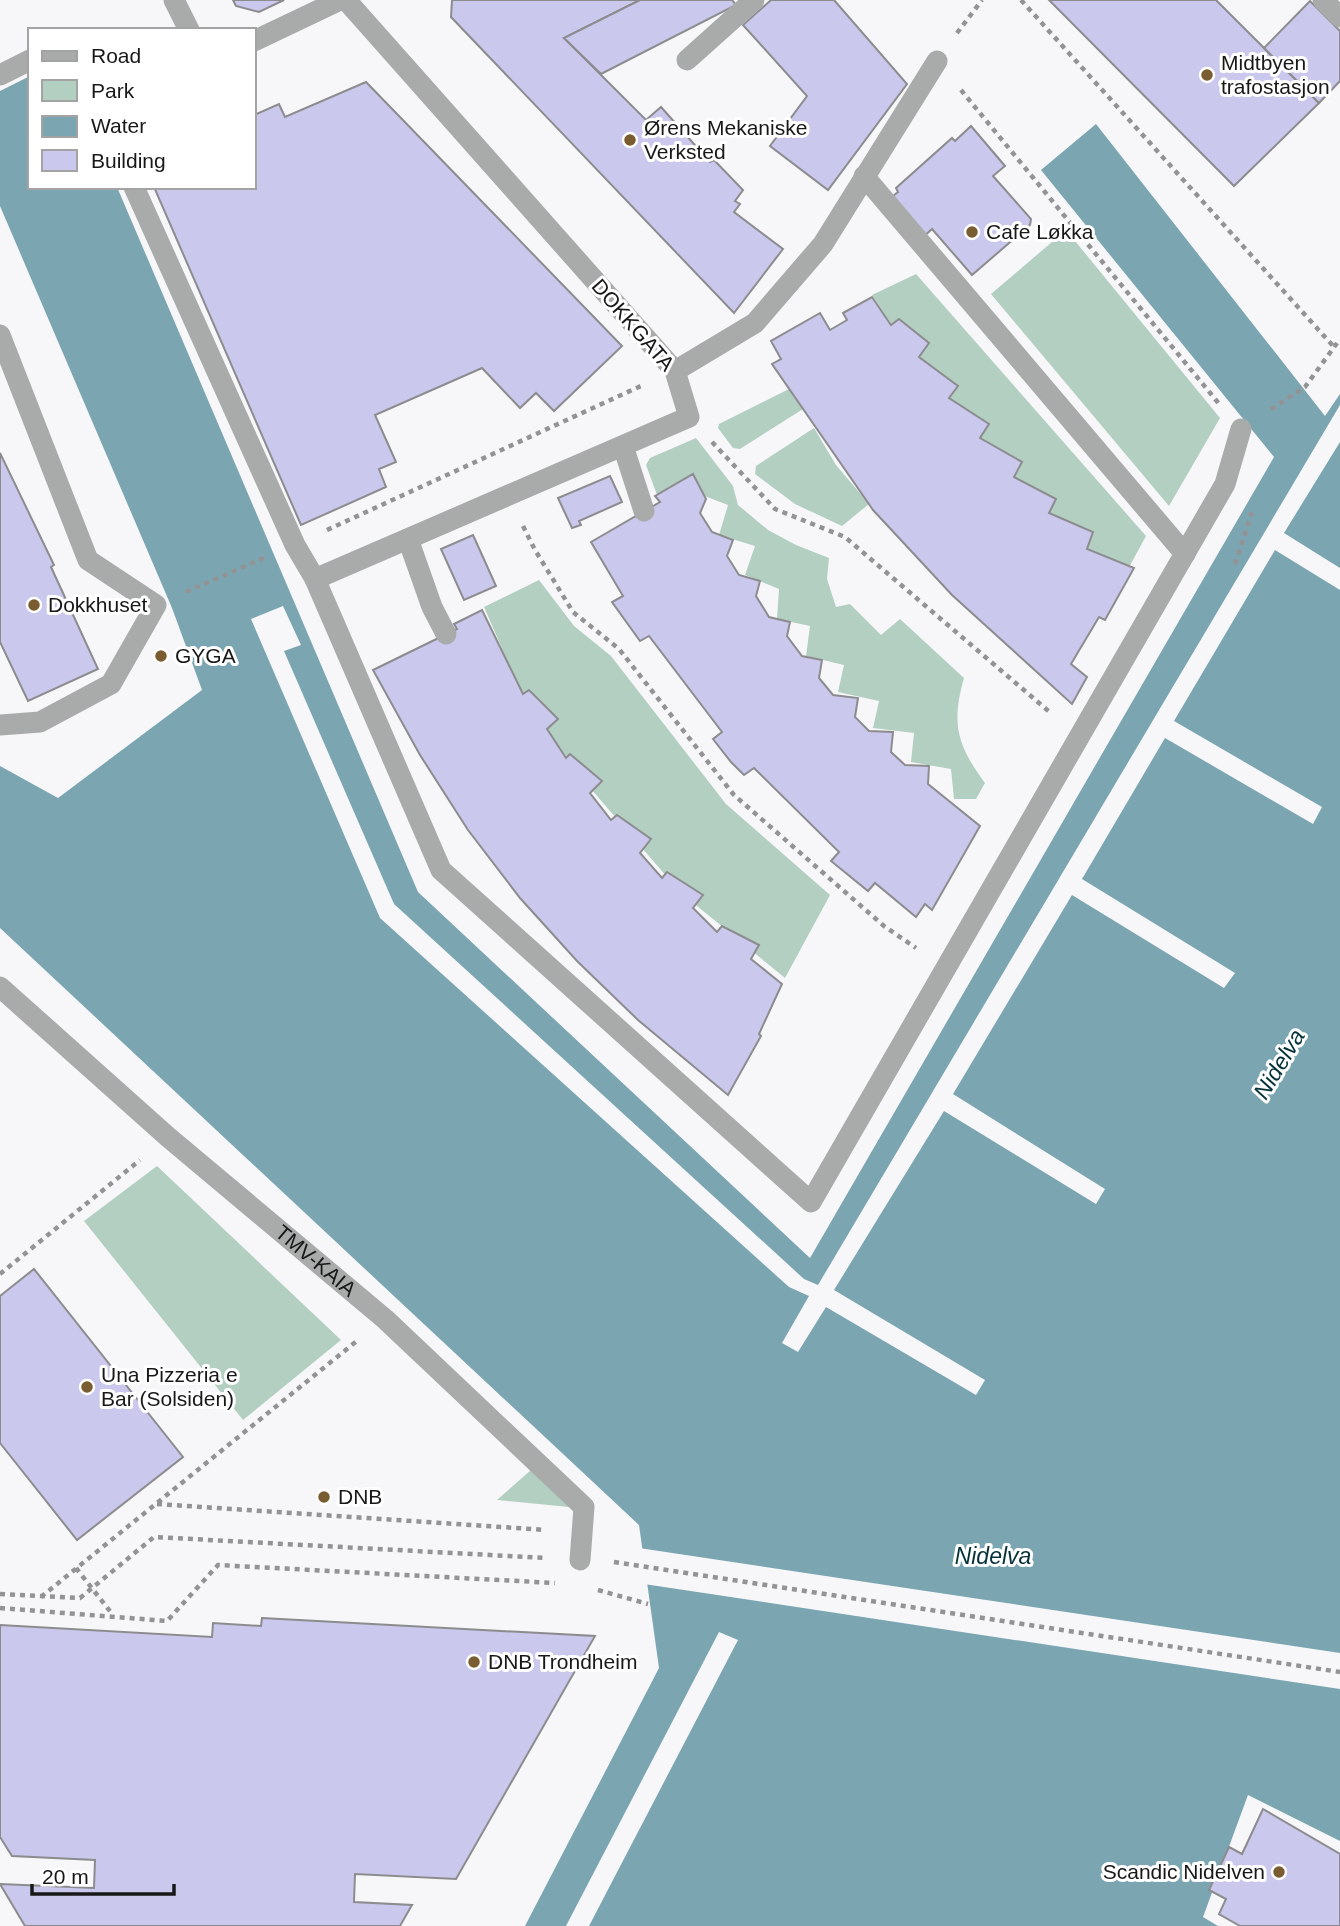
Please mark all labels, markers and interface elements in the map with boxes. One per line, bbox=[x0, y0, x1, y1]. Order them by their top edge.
legend bbox=[28, 28, 256, 189]
text: Road bbox=[91, 44, 141, 67]
place label: Midtbyen trafostasjon bbox=[1221, 51, 1330, 98]
marker: Midtbyen trafostasjon bbox=[1199, 67, 1215, 83]
text: Park bbox=[91, 79, 135, 102]
text: Water bbox=[91, 114, 146, 137]
place label: Ørens Mekaniske Verksted bbox=[644, 116, 807, 163]
marker: Ørens Mekaniske Verksted bbox=[622, 132, 638, 148]
text: Building bbox=[91, 149, 166, 172]
place label: Cafe Løkka bbox=[986, 220, 1094, 243]
marker: Cafe Løkka bbox=[964, 224, 980, 240]
street label: DOKKGATA bbox=[587, 274, 679, 375]
place label: Dokkhuset bbox=[48, 593, 147, 616]
marker: Dokkhuset bbox=[26, 597, 42, 613]
place label: GYGA bbox=[175, 644, 236, 667]
marker: GYGA bbox=[153, 648, 169, 664]
water label: Nidelva bbox=[1248, 1024, 1310, 1104]
street label: TMV-KAIA bbox=[271, 1220, 361, 1301]
place label: Una Pizzeria e Bar (Solsiden) bbox=[101, 1363, 238, 1410]
marker: Una Pizzeria e Bar (Solsiden) bbox=[79, 1379, 95, 1395]
place label: DNB bbox=[338, 1485, 382, 1508]
marker: DNB bbox=[316, 1489, 332, 1505]
water label: Nidelva bbox=[955, 1543, 1031, 1569]
place label: DNB Trondheim bbox=[488, 1650, 637, 1673]
marker: DNB Trondheim bbox=[466, 1654, 482, 1670]
scale bar bbox=[32, 1853, 173, 1897]
place label: Scandic Nidelven bbox=[1103, 1860, 1265, 1883]
marker: Scandic Nidelven bbox=[1271, 1864, 1287, 1880]
text: 20 m bbox=[42, 1865, 89, 1888]

